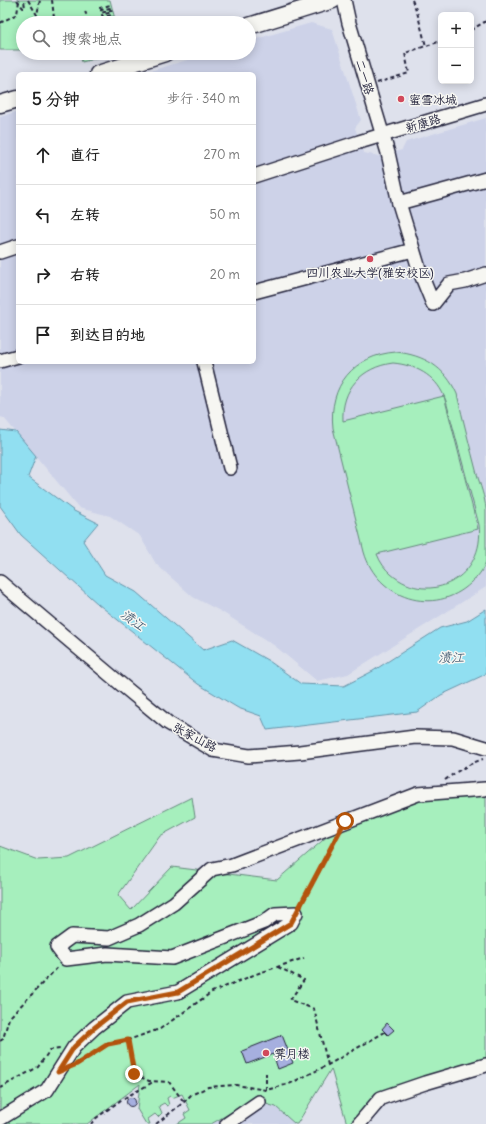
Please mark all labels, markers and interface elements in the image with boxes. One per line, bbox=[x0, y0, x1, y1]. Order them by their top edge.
map controls bbox=[438, 12, 474, 84]
button: + bbox=[438, 12, 474, 48]
search box bbox=[16, 16, 256, 60]
icon: search bbox=[30, 27, 52, 49]
text: 搜索地点 bbox=[62, 29, 122, 48]
button: − bbox=[438, 48, 474, 84]
street label: 二一路 bbox=[353, 58, 377, 96]
text: 5 分钟 bbox=[32, 88, 80, 110]
text: 步行 · 340 m bbox=[167, 90, 240, 107]
place label: 蜜雪冰城 bbox=[409, 92, 457, 107]
marker: 蜜雪冰城 bbox=[396, 94, 406, 104]
street label: 新康路 bbox=[404, 111, 442, 135]
icon: ahead bbox=[32, 144, 54, 166]
text: 直行 bbox=[70, 145, 100, 164]
text: 270 m bbox=[203, 146, 240, 163]
icon: left bbox=[32, 204, 54, 226]
text: 左转 bbox=[70, 205, 100, 224]
text: 50 m bbox=[209, 206, 240, 223]
marker: 四川农业大学(雅安校区) bbox=[365, 254, 375, 264]
icon: right bbox=[32, 264, 54, 286]
text: 右转 bbox=[70, 265, 100, 284]
place label: 四川农业大学(雅安校区) bbox=[306, 265, 434, 280]
text: 20 m bbox=[210, 266, 240, 283]
icon: arrive bbox=[32, 324, 54, 346]
text: 到达目的地 bbox=[70, 325, 145, 344]
water label: 𣸣江 bbox=[117, 605, 149, 635]
water label: 𣸣江 bbox=[438, 649, 465, 666]
street label: 张家山路 bbox=[170, 719, 220, 755]
route start bbox=[336, 812, 354, 830]
place label: 霁月楼 bbox=[274, 1046, 310, 1061]
marker: 霁月楼 bbox=[261, 1048, 271, 1058]
route end bbox=[125, 1065, 143, 1083]

